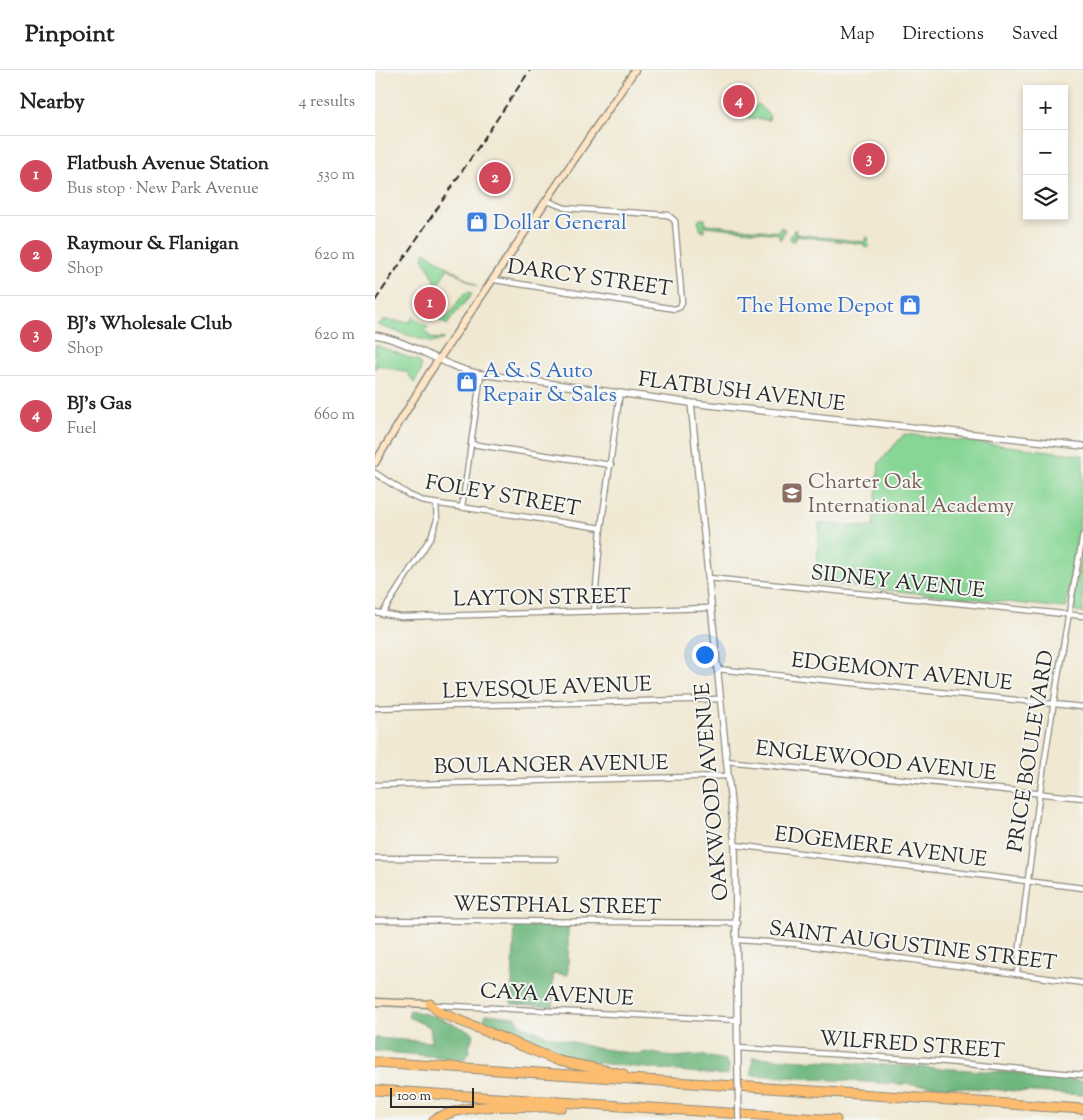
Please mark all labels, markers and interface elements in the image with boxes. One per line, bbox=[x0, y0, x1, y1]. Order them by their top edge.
text: Pinpoint bbox=[25, 18, 114, 52]
text: Map bbox=[840, 22, 875, 48]
text: Directions bbox=[903, 22, 984, 48]
text: Saved bbox=[1012, 22, 1058, 48]
pin: 4 bbox=[723, 82, 755, 120]
map controls bbox=[1023, 85, 1068, 220]
button: + bbox=[1023, 85, 1068, 130]
text: Nearby bbox=[20, 88, 85, 118]
text: 4 results bbox=[299, 91, 355, 114]
button: − bbox=[1023, 130, 1068, 175]
pin: 3 bbox=[853, 140, 885, 178]
text: Flatbush Avenue Station bbox=[67, 151, 269, 178]
pin: 2 bbox=[479, 159, 511, 197]
text: 1 bbox=[33, 164, 39, 187]
text: 530 m bbox=[318, 164, 355, 187]
button: layers bbox=[1023, 175, 1068, 220]
text: Bus stop · New Park Avenue bbox=[67, 178, 259, 201]
place label: Dollar General bbox=[493, 209, 627, 239]
shop icon: Dollar General bbox=[465, 210, 489, 234]
text: Raymour & Flanigan bbox=[67, 231, 239, 258]
text: 2 bbox=[32, 244, 40, 267]
text: 620 m bbox=[315, 244, 355, 267]
street label: DARCY STREET bbox=[505, 253, 674, 305]
text: Shop bbox=[67, 258, 103, 281]
pin: 1 bbox=[414, 284, 446, 322]
place label: The Home Depot bbox=[737, 292, 894, 322]
shop icon: The Home Depot bbox=[898, 293, 922, 317]
text: BJ's Wholesale Club bbox=[67, 311, 232, 338]
text: 3 bbox=[33, 324, 39, 347]
text: 620 m bbox=[315, 324, 355, 347]
text: Shop bbox=[67, 338, 103, 361]
place label: A & S Auto Repair & Sales bbox=[483, 357, 617, 411]
street label: FLATBUSH AVENUE bbox=[636, 365, 847, 421]
shop icon: A & S Auto Repair & Sales bbox=[455, 370, 479, 394]
text: BJ's Gas bbox=[67, 391, 132, 418]
text: 4 bbox=[32, 404, 40, 427]
text: 660 m bbox=[314, 404, 355, 427]
text: Fuel bbox=[67, 418, 97, 441]
place label: Charter Oak International Academy bbox=[808, 468, 1015, 522]
street label: FOLEY STREET bbox=[423, 469, 583, 525]
school or university icon: Charter Oak International Academy bbox=[780, 481, 804, 505]
street label: SIDNEY AVENUE bbox=[809, 559, 987, 607]
street label: LAYTON STREET bbox=[453, 582, 631, 616]
your location bbox=[692, 642, 718, 668]
street label: EDGEMONT AVENUE bbox=[790, 646, 1014, 700]
street label: PRICE BOULEVARD bbox=[1001, 648, 1063, 855]
street label: LEVESQUE AVENUE bbox=[442, 670, 653, 708]
street label: OAKWOOD AVENUE bbox=[688, 681, 737, 902]
street label: ENGLEWOOD AVENUE bbox=[754, 734, 998, 790]
street label: BOULANGER AVENUE bbox=[434, 749, 669, 783]
street label: EDGEMERE AVENUE bbox=[773, 820, 989, 876]
street label: WESTPHAL STREET bbox=[453, 890, 662, 924]
street label: SAINT AUGUSTINE STREET bbox=[767, 914, 1059, 980]
street label: CAYA AVENUE bbox=[479, 977, 635, 1015]
street label: WILFRED STREET bbox=[818, 1025, 1006, 1067]
scale bar bbox=[390, 1085, 474, 1108]
text: 100 m bbox=[397, 1087, 431, 1107]

